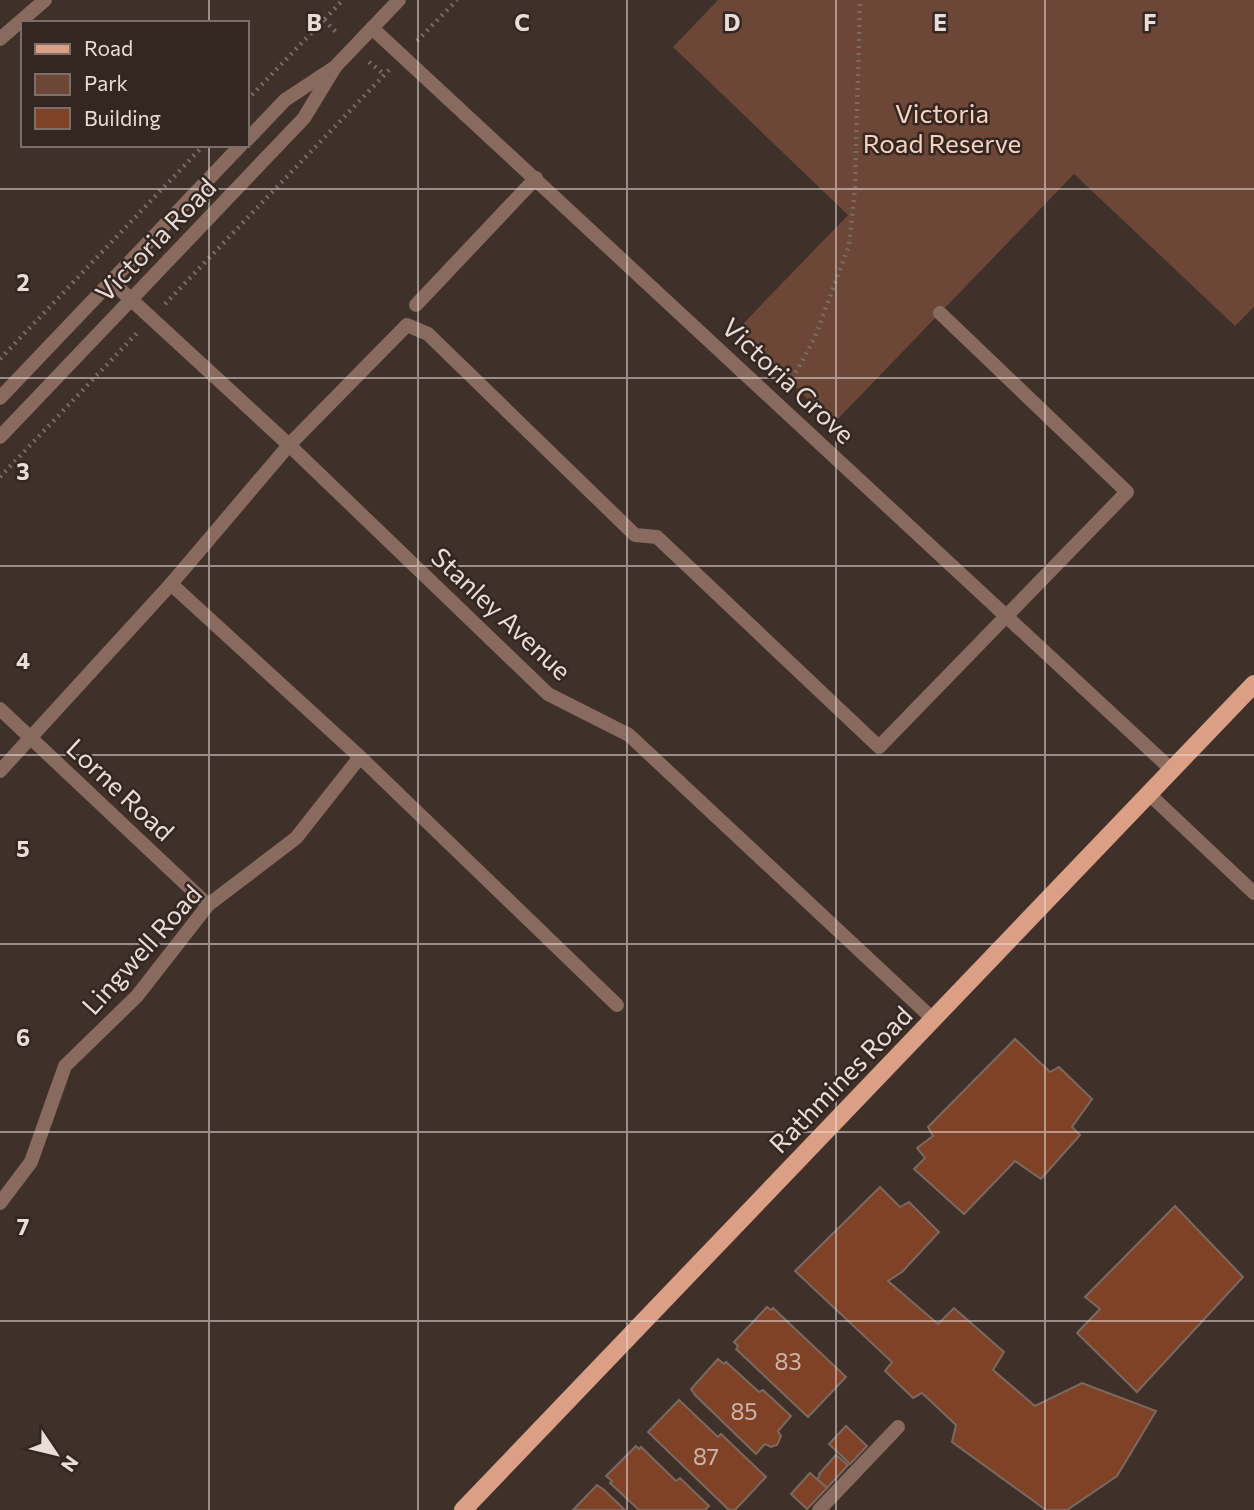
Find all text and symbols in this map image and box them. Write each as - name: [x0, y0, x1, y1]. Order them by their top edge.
- text: B: [306, 8, 322, 36]
- text: C: [514, 8, 530, 36]
- text: D: [724, 8, 741, 36]
- text: E: [933, 8, 947, 36]
- text: F: [1143, 8, 1157, 36]
- legend: [21, 21, 248, 147]
- text: Road: [84, 35, 133, 60]
- text: Park: [84, 70, 128, 95]
- park label: Victoria Road Reserve: [863, 97, 1021, 158]
- text: Building: [84, 105, 161, 130]
- street label: Victoria Road: [88, 171, 222, 307]
- text: 2: [16, 268, 30, 296]
- street label: Victoria Grove: [716, 311, 862, 449]
- text: 3: [16, 457, 30, 485]
- street label: Stanley Avenue: [426, 541, 578, 685]
- text: 4: [16, 646, 30, 674]
- street label: Lorne Road: [61, 732, 181, 846]
- text: 5: [16, 834, 30, 862]
- street label: Lingwell Road: [75, 878, 207, 1020]
- street label: Rathmines Road: [762, 999, 918, 1159]
- text: 6: [16, 1023, 30, 1051]
- text: 7: [17, 1212, 29, 1240]
- house number: 83: [774, 1347, 802, 1375]
- house number: 85: [730, 1397, 758, 1425]
- north arrow: [21, 1419, 91, 1489]
- house number: 87: [693, 1442, 719, 1470]
- text: N: [57, 1452, 84, 1476]

